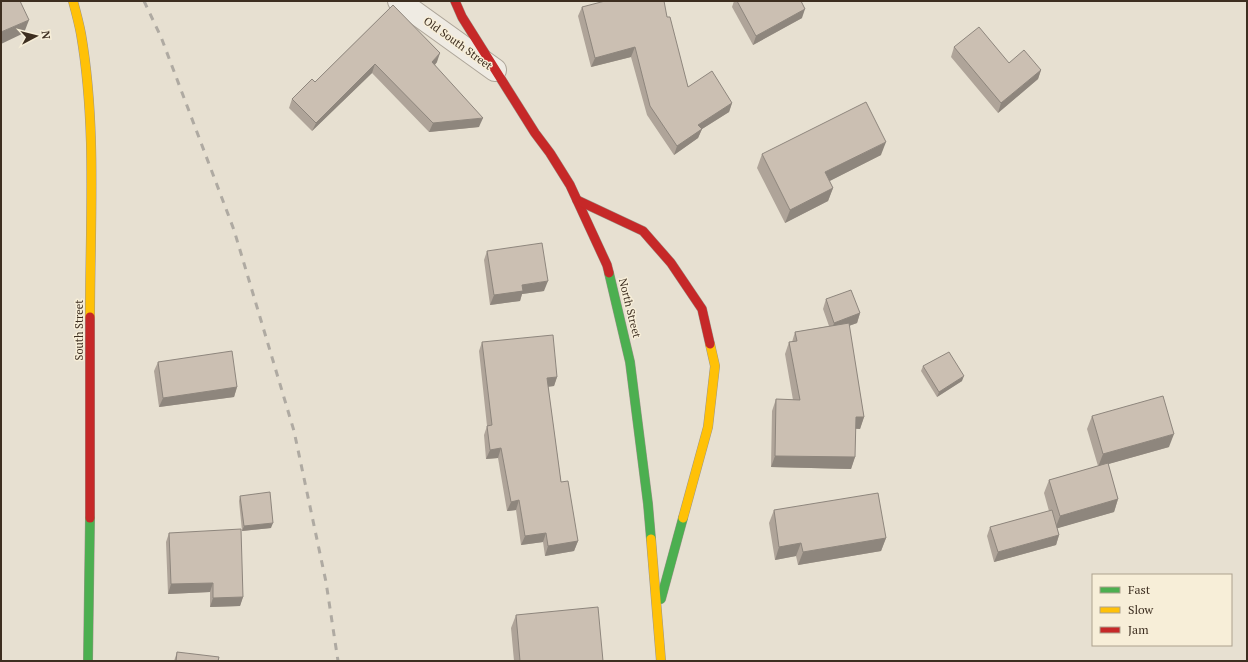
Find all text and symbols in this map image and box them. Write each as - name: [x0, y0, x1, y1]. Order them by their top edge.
- street label: Old South Street: [421, 14, 495, 72]
- north arrow: [16, 16, 56, 56]
- text: N: [38, 30, 53, 40]
- street label: North Street: [616, 277, 644, 339]
- street label: South Street: [72, 300, 86, 360]
- legend: [1092, 574, 1232, 646]
- text: Fast: [1128, 582, 1151, 597]
- text: Slow: [1128, 602, 1154, 617]
- text: Jam: [1128, 622, 1149, 637]

